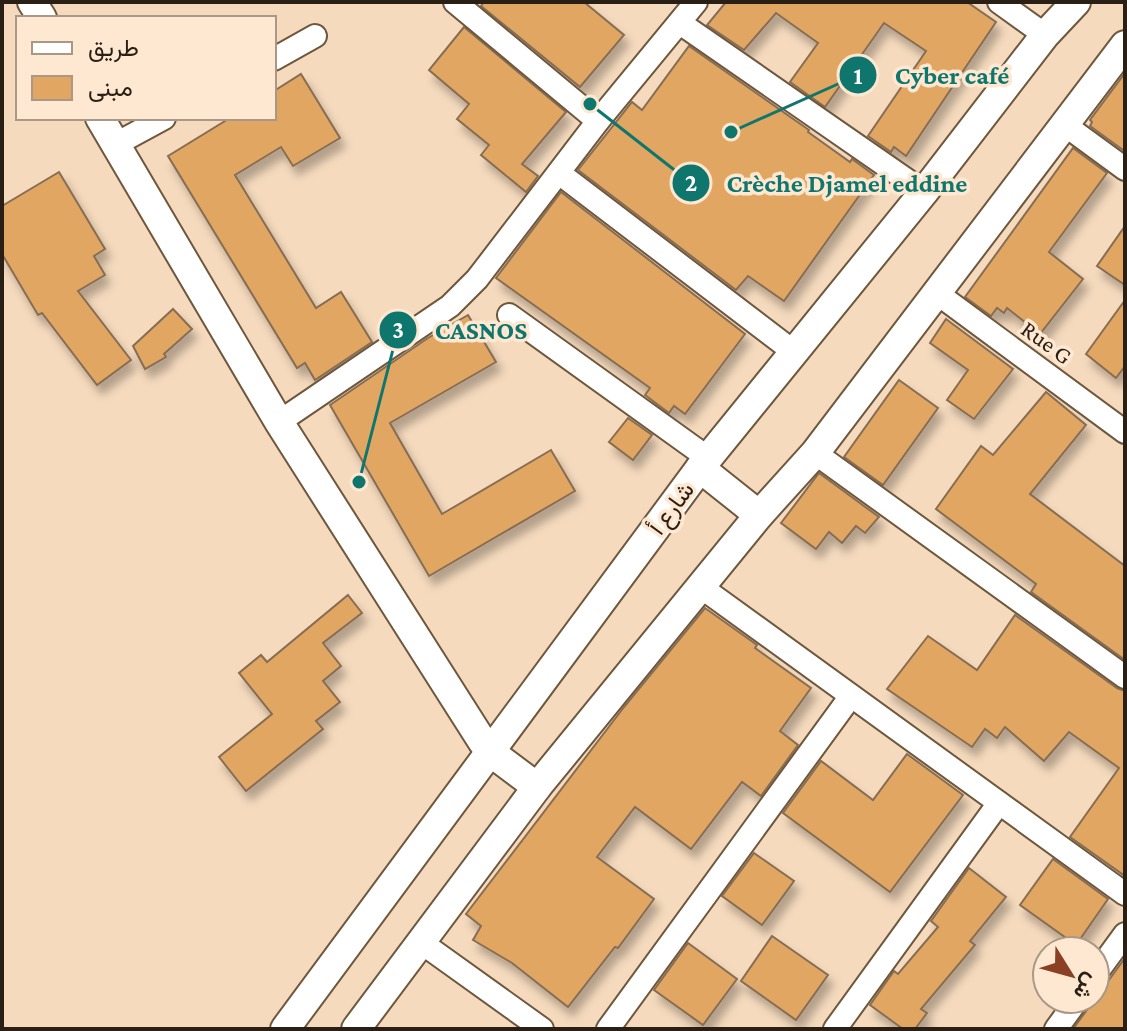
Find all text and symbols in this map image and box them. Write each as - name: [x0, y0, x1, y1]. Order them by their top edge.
- legend: [16, 16, 276, 120]
- text: طريق: [88, 34, 139, 63]
- callout: Cyber café: [838, 50, 1025, 100]
- text: Cyber café: [895, 61, 1009, 90]
- text: 1: [854, 62, 863, 89]
- text: مبنى: [88, 74, 133, 102]
- callout: Crèche Djamel eddine: [671, 158, 984, 208]
- text: 2: [685, 169, 697, 196]
- text: Crèche Djamel eddine: [727, 169, 967, 198]
- callout: CASNOS: [378, 305, 543, 355]
- street label: Rue G: [1016, 315, 1078, 369]
- text: 3: [392, 316, 404, 343]
- text: CASNOS: [435, 316, 527, 345]
- street label: شارع أ: [643, 476, 701, 541]
- north arrow: [1031, 935, 1111, 1015]
- text: ش: [1068, 968, 1105, 1005]

